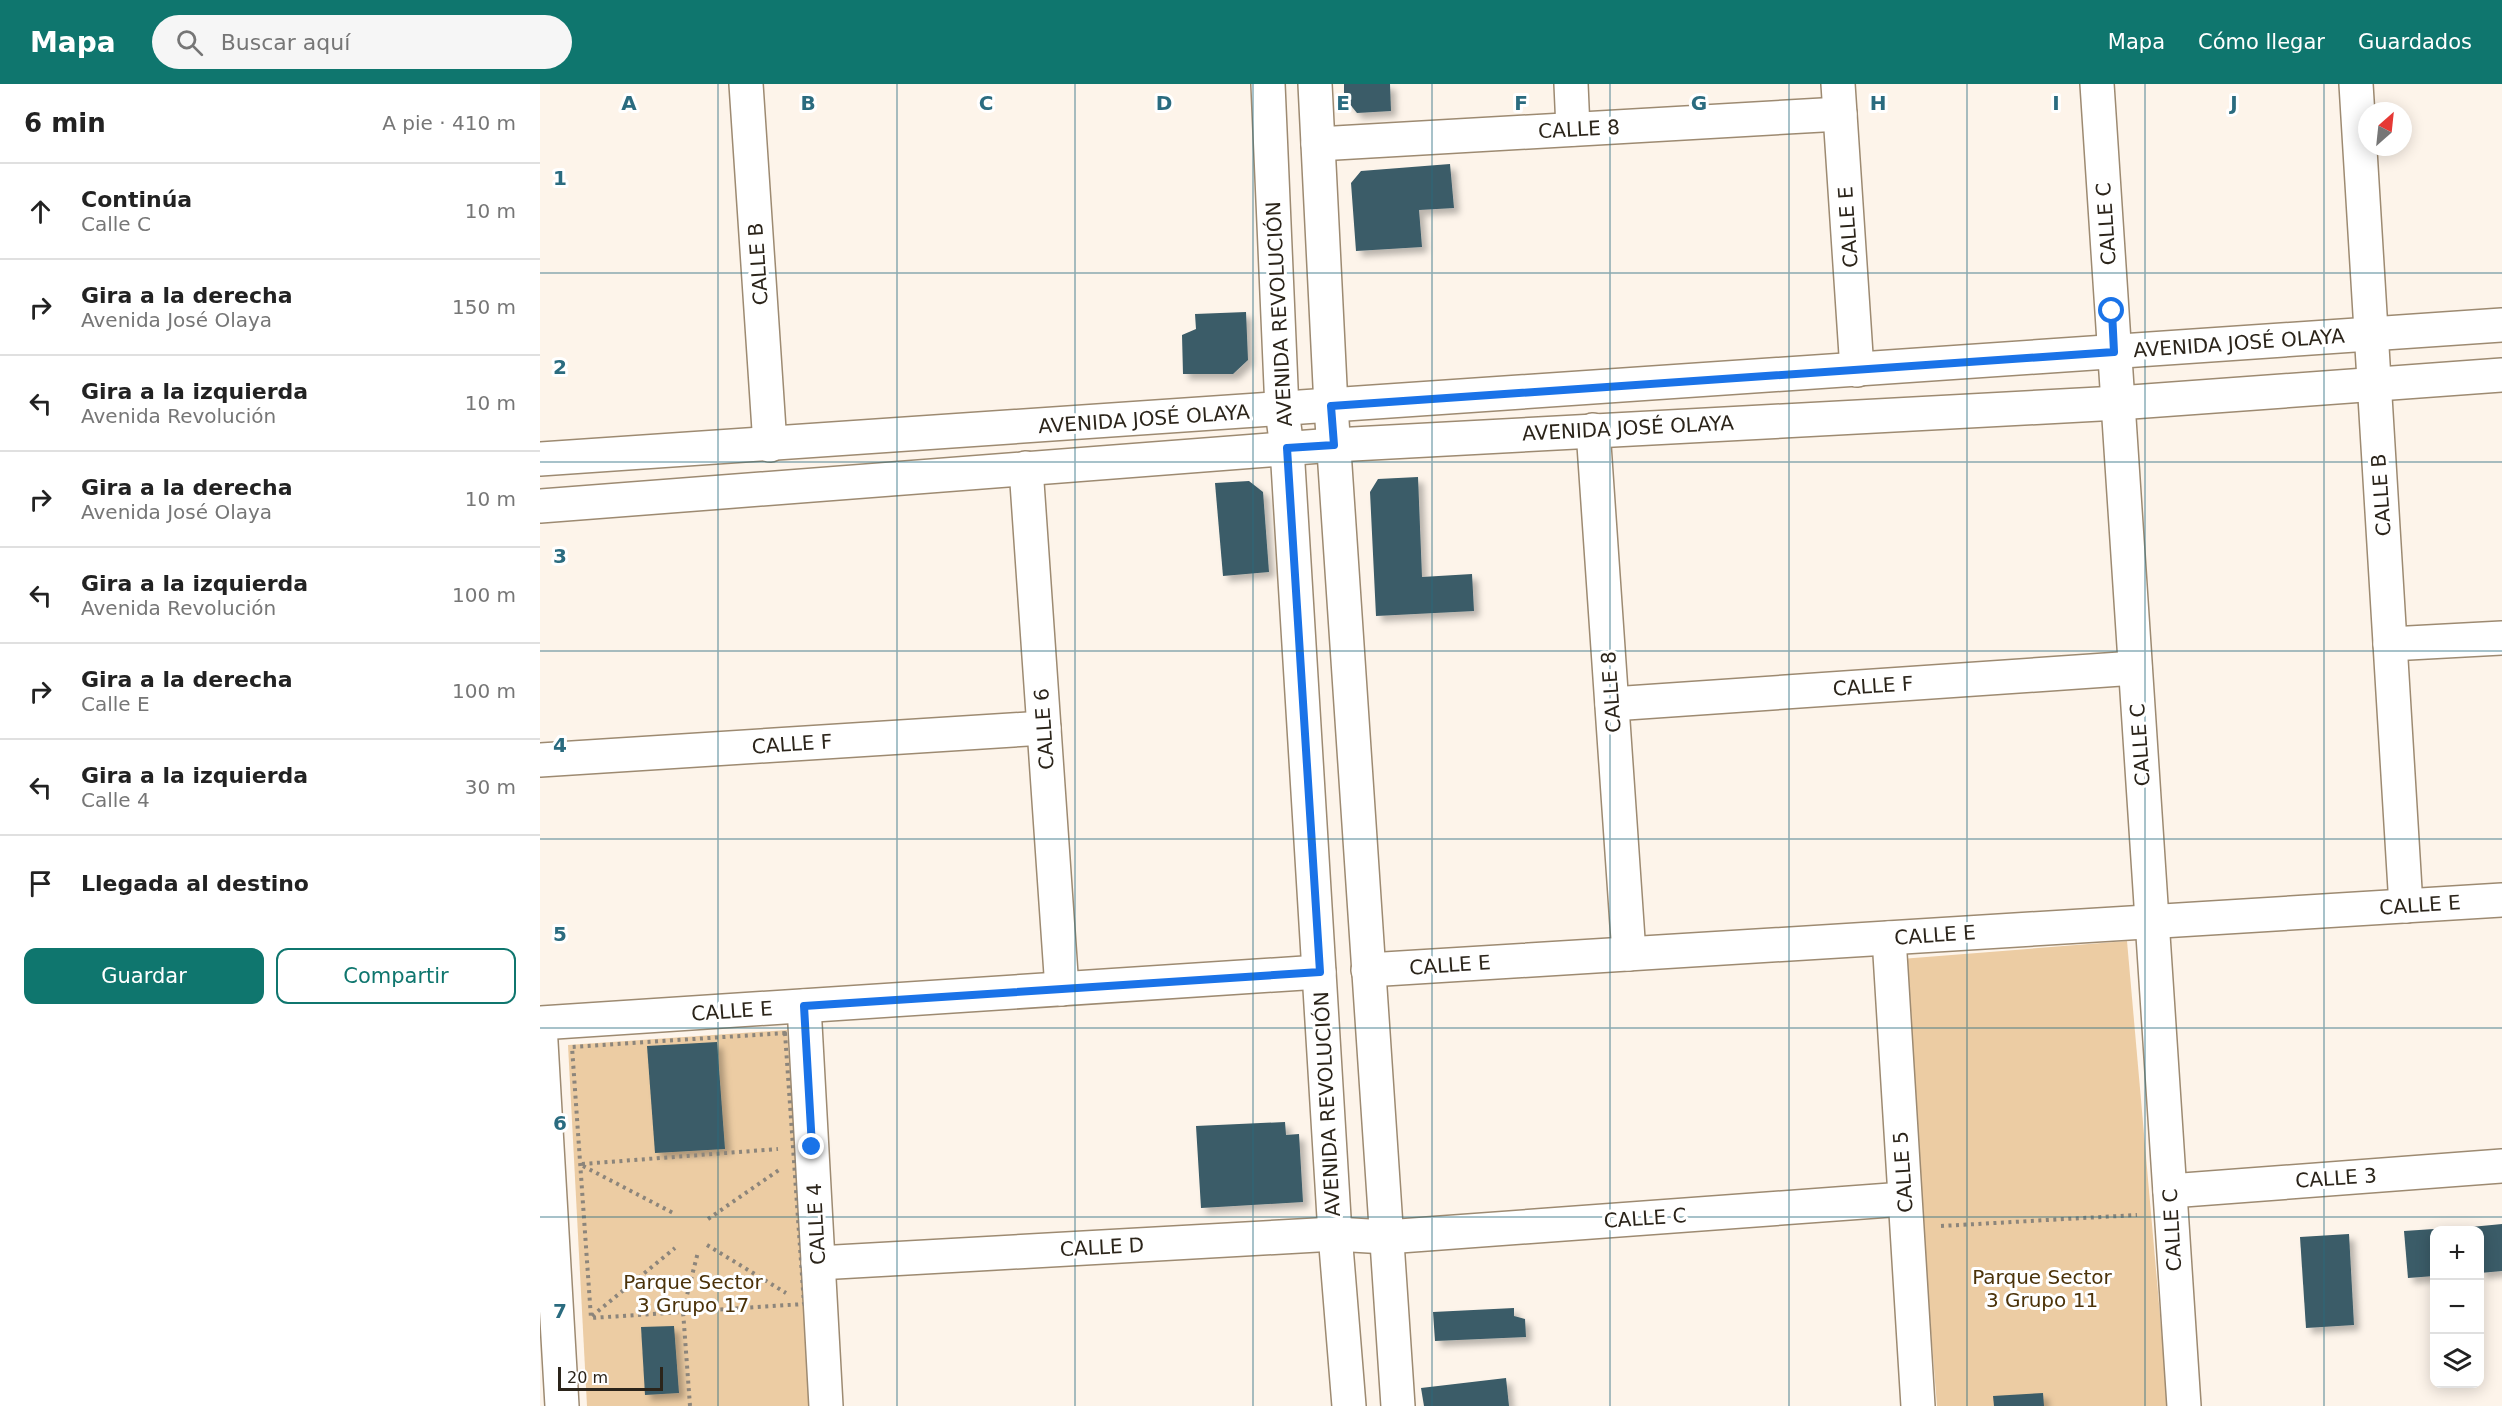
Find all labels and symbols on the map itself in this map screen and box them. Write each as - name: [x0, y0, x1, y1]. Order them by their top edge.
- text: A: [621, 91, 637, 115]
- text: B: [800, 91, 816, 115]
- text: C: [979, 91, 993, 115]
- text: D: [1156, 91, 1172, 115]
- text: E: [1336, 91, 1350, 115]
- text: F: [1514, 91, 1528, 115]
- text: G: [1691, 91, 1707, 115]
- text: H: [1870, 91, 1886, 115]
- text: I: [2052, 91, 2060, 115]
- text: J: [2228, 91, 2238, 115]
- north arrow: [2358, 102, 2412, 156]
- street label: CALLE 8: [1538, 115, 1620, 143]
- text: 1: [553, 166, 567, 190]
- street label: CALLE C: [2091, 182, 2121, 266]
- street label: CALLE E: [1833, 185, 1863, 269]
- street label: AVENIDA REVOLUCIÓN: [1261, 201, 1297, 427]
- street label: CALLE B: [743, 222, 773, 306]
- route start: [2098, 297, 2124, 323]
- street label: AVENIDA JOSÉ OLAYA: [2133, 324, 2346, 362]
- text: 2: [553, 355, 567, 379]
- street label: AVENIDA JOSÉ OLAYA: [1038, 400, 1251, 438]
- street label: AVENIDA JOSÉ OLAYA: [1522, 410, 1735, 446]
- street label: CALLE B: [2366, 453, 2396, 537]
- text: 3: [553, 544, 567, 568]
- street label: CALLE 8: [1596, 650, 1626, 734]
- street label: CALLE F: [1832, 671, 1914, 701]
- street label: CALLE 6: [1029, 687, 1059, 771]
- street label: CALLE C: [2125, 703, 2155, 787]
- street label: CALLE F: [751, 729, 833, 759]
- text: 4: [553, 733, 567, 757]
- street label: CALLE E: [2378, 890, 2462, 920]
- street label: CALLE E: [1893, 920, 1977, 950]
- text: 5: [553, 922, 567, 946]
- street label: CALLE E: [1408, 950, 1492, 980]
- street label: AVENIDA REVOLUCIÓN: [1309, 991, 1345, 1217]
- street label: CALLE E: [690, 996, 774, 1026]
- text: 6: [553, 1111, 567, 1135]
- street label: CALLE 5: [1888, 1130, 1918, 1214]
- route end: [798, 1133, 824, 1159]
- street label: CALLE 3: [2294, 1163, 2378, 1193]
- street label: CALLE 4: [802, 1183, 830, 1265]
- street label: CALLE C: [2158, 1188, 2186, 1272]
- street label: CALLE C: [1603, 1203, 1687, 1233]
- street label: CALLE D: [1059, 1233, 1145, 1261]
- park label: Parque Sector 3 Grupo 11: [1972, 1265, 2113, 1312]
- park label: Parque Sector 3 Grupo 17: [623, 1270, 764, 1317]
- text: 7: [553, 1299, 567, 1323]
- scale bar: [558, 1364, 663, 1392]

